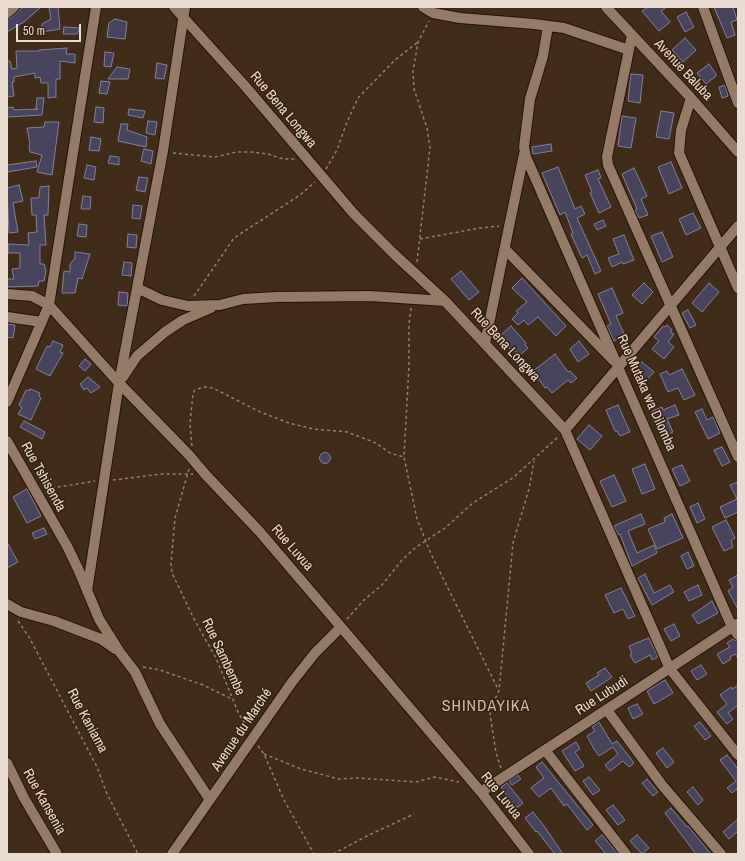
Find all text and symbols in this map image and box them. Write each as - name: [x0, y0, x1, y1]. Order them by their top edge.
- scale bar: [18, 16, 83, 42]
- text: 50 m: [23, 23, 45, 39]
- street label: Avenue Baluba: [650, 36, 716, 104]
- street label: Rue Bena Longwa: [246, 68, 320, 152]
- street label: Rue Bena Longwa: [467, 305, 543, 385]
- street label: Rue Mutaka wa Dilomba: [613, 332, 679, 454]
- street label: Rue Tshisenda: [17, 439, 69, 515]
- street label: Rue Luvua: [267, 522, 317, 574]
- street label: Rue Sambembe: [198, 616, 248, 698]
- street label: Rue Lubudi: [573, 673, 631, 719]
- street label: Avenue du Marché: [208, 685, 276, 775]
- street label: Rue Kaniama: [63, 686, 111, 756]
- district label: SHINDAYIKA: [442, 697, 530, 717]
- street label: Rue Kansenia: [19, 766, 69, 838]
- street label: Rue Luvua: [477, 769, 525, 823]

